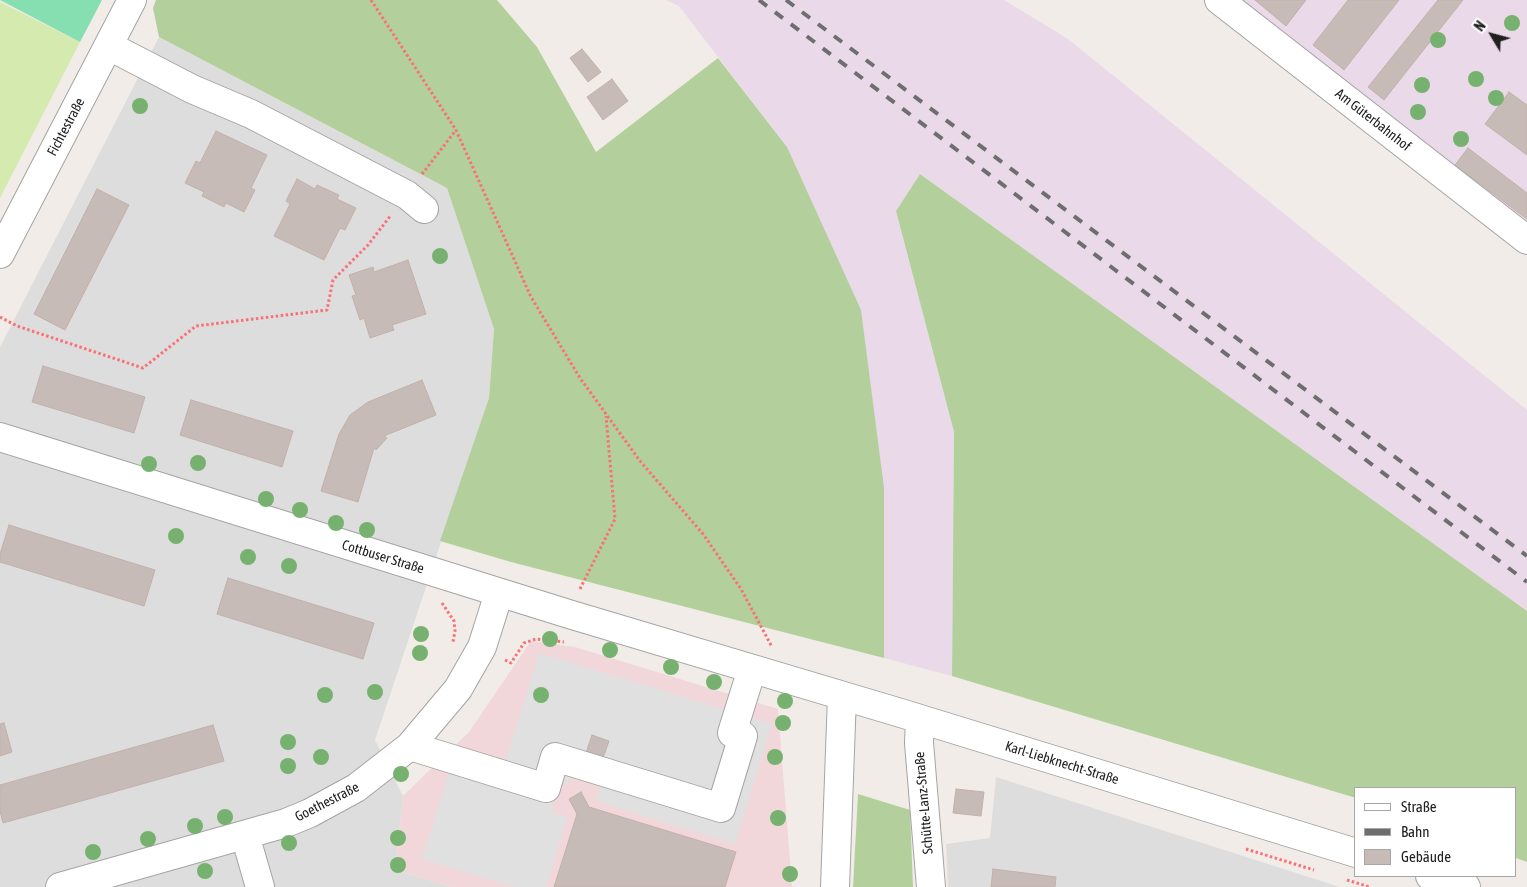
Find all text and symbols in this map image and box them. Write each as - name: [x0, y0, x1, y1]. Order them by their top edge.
- north arrow: [1467, 10, 1517, 60]
- text: N: [1471, 18, 1489, 34]
- street label: Am Güterbahnhof: [1332, 85, 1414, 155]
- street label: Fichtestraße: [44, 95, 88, 159]
- street label: Cottbuser Straße: [340, 537, 426, 577]
- street label: Karl-Liebknecht-Straße: [1003, 738, 1121, 788]
- street label: Schütte-Lanz-Straße: [911, 751, 937, 855]
- street label: Goethestraße: [292, 779, 362, 825]
- legend: [1354, 787, 1517, 877]
- text: Straße: [1401, 798, 1437, 815]
- text: Bahn: [1401, 823, 1430, 840]
- text: Gebäude: [1401, 848, 1451, 865]

